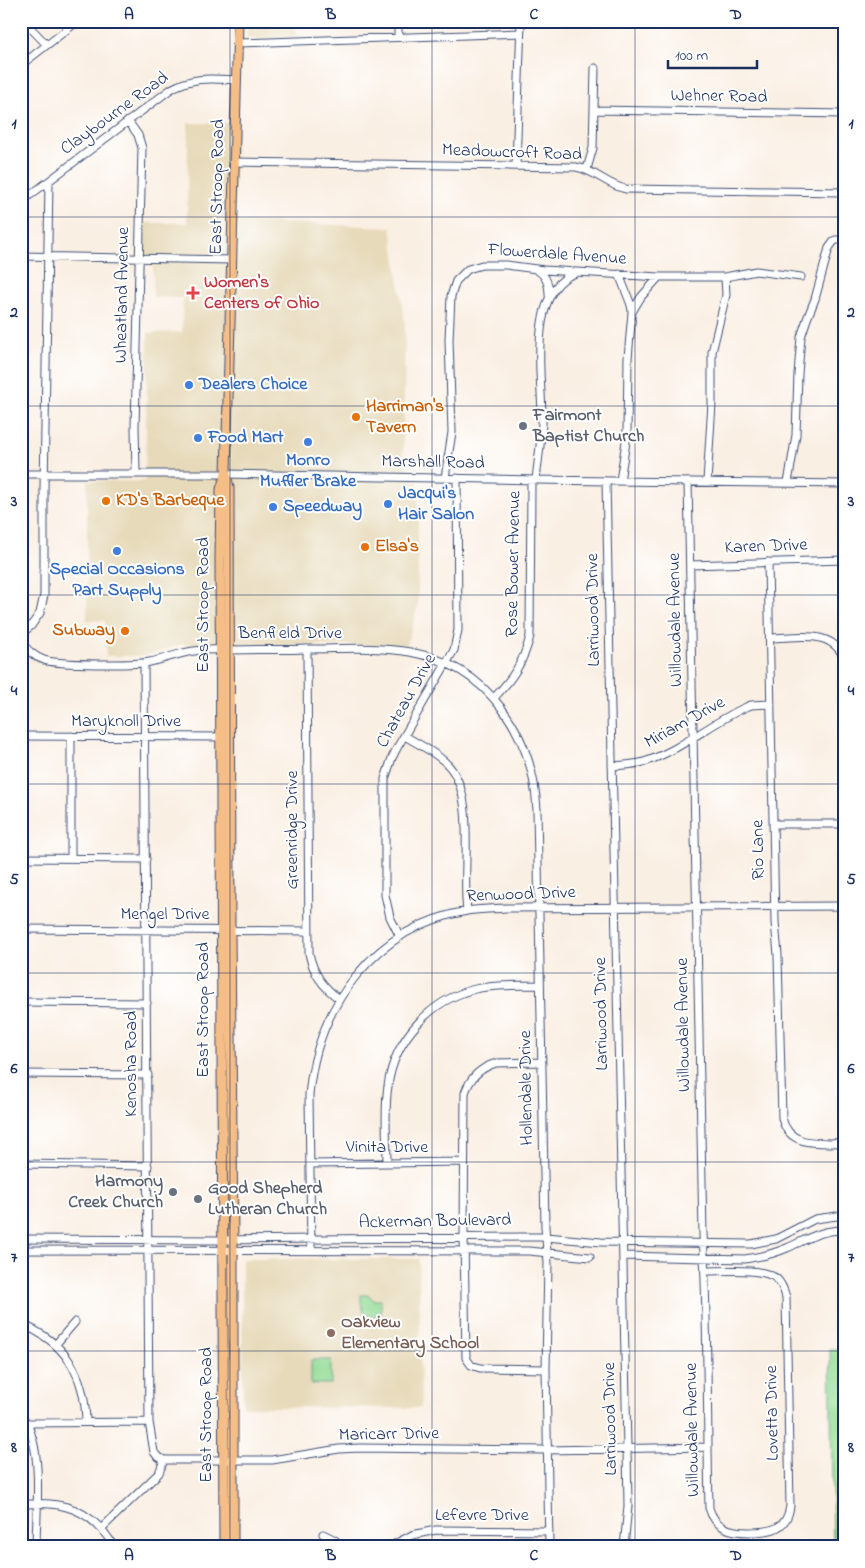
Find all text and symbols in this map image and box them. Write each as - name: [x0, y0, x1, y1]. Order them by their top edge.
- text: A: [124, 3, 134, 27]
- text: B: [325, 3, 337, 27]
- text: C: [530, 3, 539, 27]
- text: D: [729, 3, 742, 27]
- scale bar: [668, 38, 756, 70]
- text: 100 m: [675, 45, 708, 67]
- street label: Claybourne Road: [56, 66, 174, 162]
- street label: Wehner Road: [670, 83, 768, 111]
- text: 1: [11, 112, 17, 136]
- text: 1: [848, 112, 854, 136]
- street label: East Stroop Road: [204, 119, 232, 255]
- street label: Meadowcroft Road: [442, 138, 582, 168]
- street label: Wheatland Avenue: [109, 226, 137, 363]
- street label: Flowerdale Avenue: [486, 237, 628, 273]
- place label: Women's Centers of Ohio: [204, 270, 319, 317]
- marker: Women's Centers of Ohio: [186, 286, 200, 300]
- text: 2: [9, 301, 18, 325]
- text: 2: [846, 301, 855, 325]
- place label: Dealers Choice: [198, 372, 308, 398]
- marker: Dealers Choice: [183, 379, 195, 391]
- place label: Harriman's Tavern: [366, 394, 444, 441]
- place label: Fairmont Baptist Church: [532, 403, 645, 450]
- marker: Harriman's Tavern: [350, 411, 362, 423]
- marker: Fairmont Baptist Church: [517, 420, 529, 432]
- place label: Food Mart: [207, 425, 285, 451]
- marker: Food Mart: [192, 432, 204, 444]
- marker: Monro Muffler Brake: [302, 436, 314, 448]
- place label: Monro Muffler Brake: [260, 448, 357, 495]
- street label: Marshall Road: [381, 449, 485, 477]
- place label: Jacqui's Hair Salon: [398, 481, 474, 528]
- place label: KD's Barbeque: [116, 488, 225, 514]
- text: 3: [10, 490, 18, 514]
- street label: Rose Bower Avenue: [500, 490, 528, 637]
- text: 3: [847, 490, 855, 514]
- place label: Speedway: [283, 494, 362, 521]
- marker: KD's Barbeque: [100, 495, 112, 507]
- marker: Jacqui's Hair Salon: [382, 498, 394, 510]
- marker: Speedway: [267, 501, 279, 513]
- street label: Karen Drive: [724, 533, 809, 561]
- place label: Elsa's: [375, 534, 419, 560]
- street label: East Stroop Road: [191, 537, 217, 673]
- marker: Elsa's: [359, 541, 371, 553]
- marker: Special Occasions Part Supply: [111, 545, 123, 557]
- street label: Larriwood Drive: [580, 552, 608, 667]
- street label: Willowdale Avenue: [662, 552, 690, 687]
- place label: Special Occasions Part Supply: [49, 557, 185, 605]
- place label: Subway: [52, 618, 115, 645]
- street label: Benfield Drive: [237, 621, 343, 647]
- marker: Subway: [119, 625, 131, 637]
- street label: Chateau Drive: [370, 648, 444, 753]
- text: 4: [10, 679, 18, 703]
- text: 4: [847, 679, 855, 703]
- street label: Miriam Drive: [640, 690, 731, 756]
- street label: Maryknoll Drive: [71, 709, 182, 735]
- street label: Greenridge Drive: [280, 770, 307, 890]
- street label: Rio Lane: [745, 819, 773, 880]
- text: 5: [9, 868, 19, 892]
- text: 5: [846, 868, 856, 892]
- street label: Renwood Drive: [466, 880, 577, 910]
- street label: Mengel Drive: [120, 902, 211, 929]
- street label: East Stroop Road: [191, 942, 217, 1078]
- street label: Larriwood Drive: [588, 956, 616, 1071]
- street label: Willowdale Avenue: [670, 957, 698, 1092]
- street label: Kenosha Road: [119, 1011, 145, 1117]
- street label: Hollendale Drive: [513, 1029, 541, 1146]
- text: 6: [9, 1057, 18, 1081]
- text: 6: [846, 1057, 855, 1081]
- street label: Vinita Drive: [345, 1135, 429, 1161]
- place label: Harmony Creek Church: [68, 1169, 163, 1216]
- place label: Good Shepherd Lutheran Church: [208, 1176, 327, 1223]
- marker: Harmony Creek Church: [167, 1186, 179, 1198]
- marker: Good Shepherd Lutheran Church: [192, 1193, 204, 1205]
- street label: Ackerman Boulevard: [358, 1208, 512, 1236]
- text: 7: [11, 1246, 18, 1270]
- text: 7: [848, 1246, 855, 1270]
- place label: Oakview Elementary School: [341, 1310, 479, 1358]
- marker: Oakview Elementary School: [325, 1327, 337, 1339]
- street label: East Stroop Road: [194, 1347, 220, 1483]
- street label: Larriwood Drive: [597, 1361, 625, 1476]
- street label: Willowdale Avenue: [679, 1362, 707, 1497]
- street label: Lovetta Drive: [759, 1364, 787, 1461]
- street label: Maricarr Drive: [339, 1421, 440, 1449]
- text: 8: [10, 1436, 17, 1460]
- text: 8: [847, 1436, 854, 1460]
- street label: Lefevre Drive: [435, 1503, 530, 1529]
- text: A: [124, 1544, 134, 1568]
- text: B: [325, 1544, 337, 1568]
- text: C: [530, 1544, 539, 1568]
- text: D: [729, 1544, 742, 1568]

